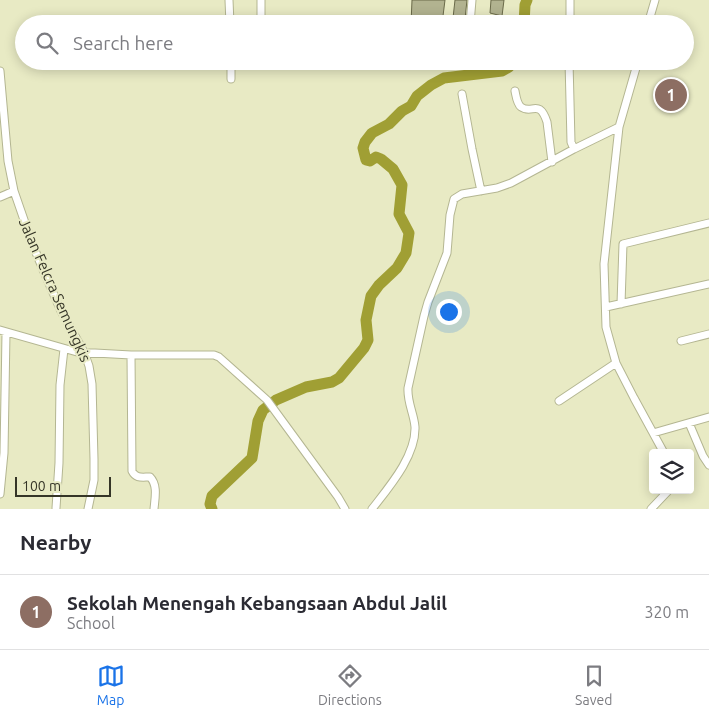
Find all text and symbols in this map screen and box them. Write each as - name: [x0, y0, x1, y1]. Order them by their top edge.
- search box: [15, 15, 694, 70]
- icon: search: [33, 29, 61, 57]
- text: Search here: [73, 32, 173, 54]
- pin: 1: [655, 76, 687, 114]
- street label: Jalan Felcra Semungkis: [16, 216, 94, 364]
- your location: [436, 299, 462, 325]
- map controls: [649, 449, 694, 494]
- button: layers: [649, 449, 694, 494]
- scale bar: [15, 474, 111, 497]
- text: 100 m: [22, 478, 61, 494]
- text: Nearby: [20, 530, 91, 554]
- text: Sekolah Menengah Kebangsaan Abdul Jalil: [67, 592, 447, 614]
- text: 1: [31, 603, 41, 621]
- text: 320 m: [644, 603, 689, 621]
- text: School: [67, 614, 115, 632]
- tab: Map: [97, 662, 125, 708]
- tab: Directions: [318, 662, 382, 708]
- tab: Saved: [575, 662, 612, 708]

